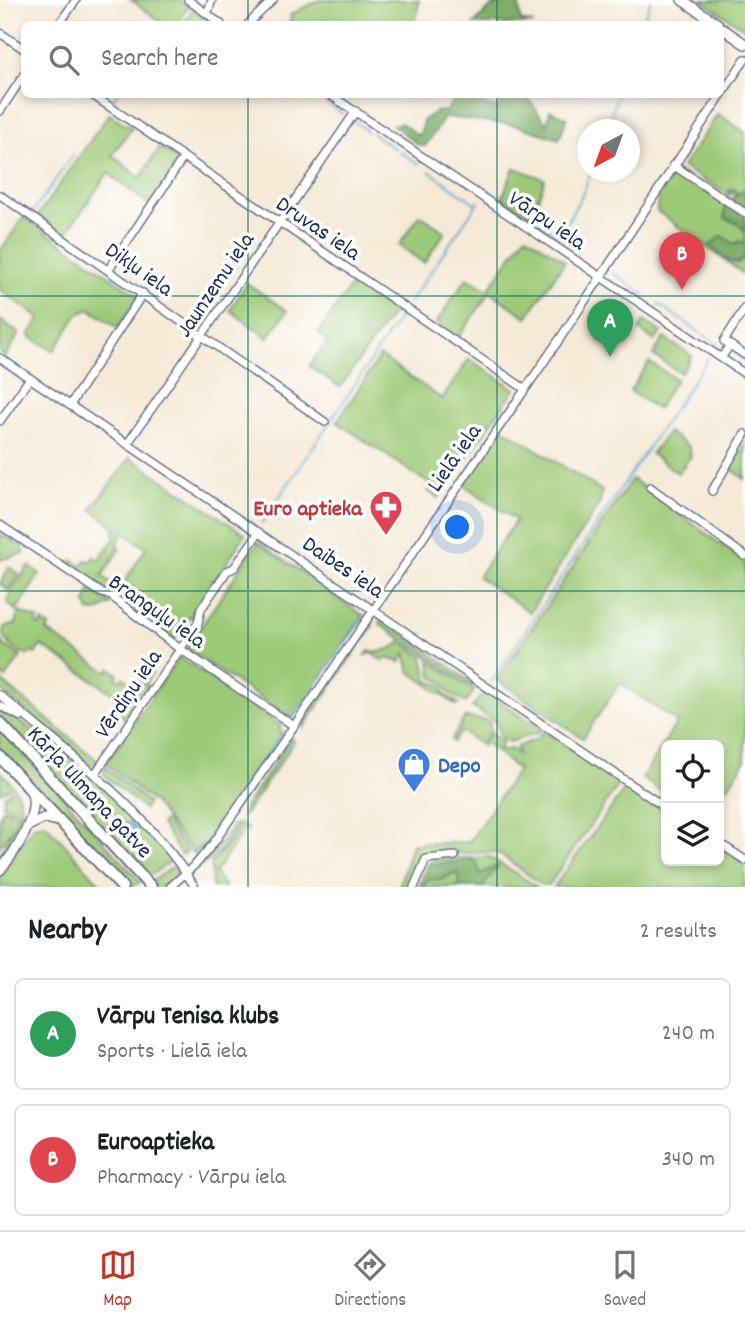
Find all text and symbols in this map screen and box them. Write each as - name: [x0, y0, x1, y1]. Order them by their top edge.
- search box: [21, 21, 724, 98]
- icon: search: [45, 41, 83, 79]
- text: Search here: [101, 41, 219, 78]
- north arrow: [577, 119, 640, 182]
- street label: Vārpu iela: [501, 184, 593, 261]
- street label: Druvas iela: [268, 189, 367, 271]
- street label: Jaunzemu iela: [170, 226, 265, 345]
- pin: B: [659, 232, 705, 290]
- street label: Dikļu iela: [97, 235, 180, 307]
- pin: A: [587, 299, 633, 357]
- street label: Lielā iela: [420, 417, 492, 500]
- pharmacy icon: Euro aptieka: [367, 488, 405, 537]
- place label: Euro aptieka: [253, 494, 363, 527]
- your location: [440, 510, 474, 544]
- street label: Daibes iela: [294, 529, 391, 609]
- street label: Branguļu iela: [101, 567, 212, 659]
- street label: Vērdiņu iela: [88, 643, 172, 746]
- street label: Kārļa Ulmaņa gatve: [18, 720, 159, 867]
- map controls: [661, 740, 724, 866]
- button: locate: [661, 740, 724, 803]
- shop icon: Depo: [395, 745, 433, 794]
- place label: Depo: [438, 751, 481, 784]
- button: layers: [661, 803, 724, 866]
- text: Nearby: [28, 911, 106, 954]
- text: 2 results: [640, 916, 717, 949]
- text: Vārpu Tenisa klubs: [97, 999, 279, 1036]
- text: A: [47, 1018, 59, 1051]
- text: 240 m: [662, 1018, 715, 1051]
- text: Sports · Lielā iela: [97, 1036, 247, 1069]
- text: Euroaptieka: [97, 1125, 214, 1162]
- text: B: [48, 1144, 58, 1177]
- text: 340 m: [662, 1144, 715, 1177]
- text: Pharmacy · Vārpu iela: [97, 1162, 286, 1195]
- tab: Map: [99, 1246, 137, 1315]
- tab: Directions: [334, 1246, 406, 1315]
- tab: Saved: [604, 1246, 646, 1315]

